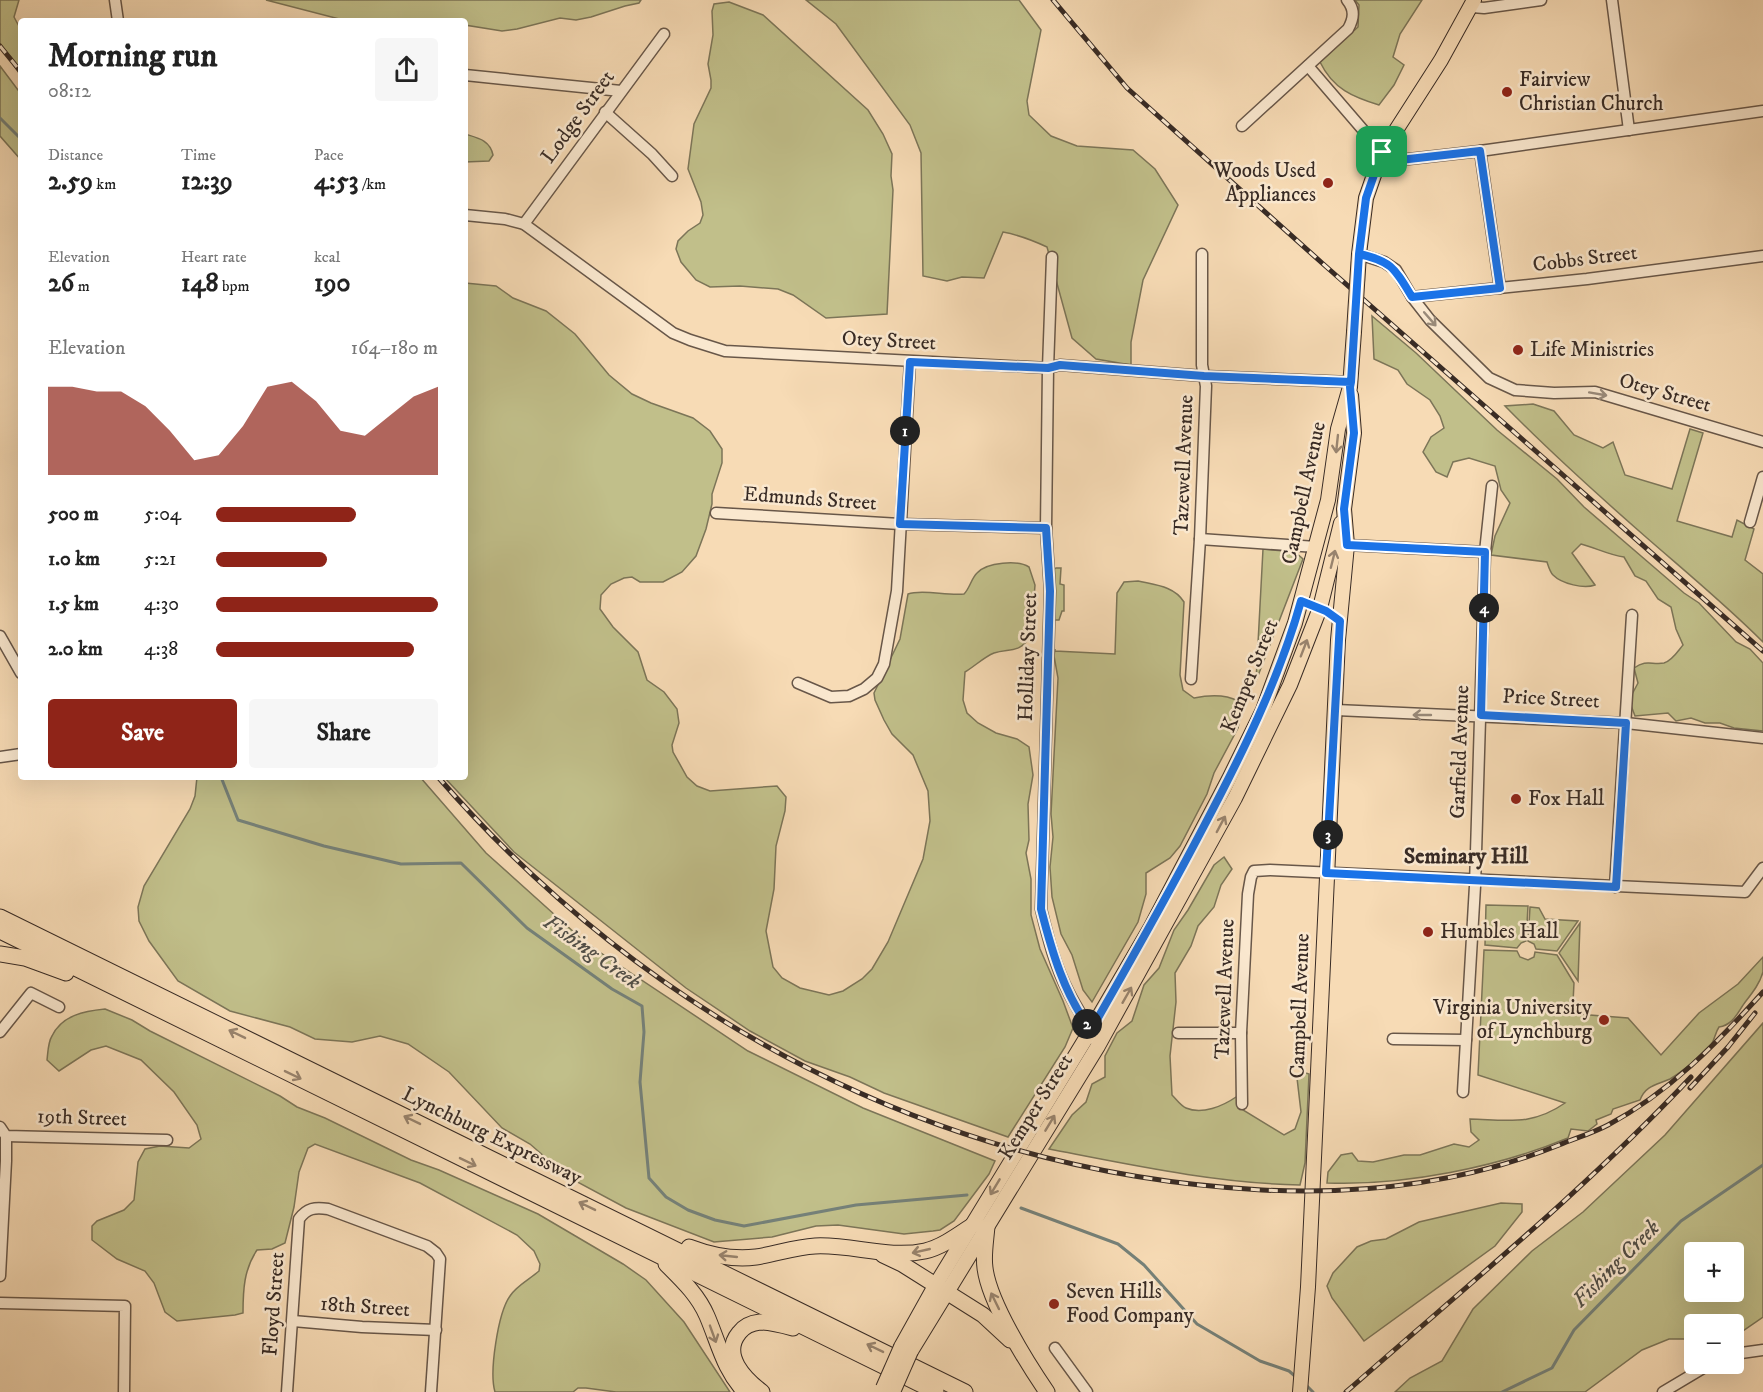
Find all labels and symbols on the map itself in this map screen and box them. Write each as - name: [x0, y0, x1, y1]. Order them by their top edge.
- street label: Lodge Street: [535, 65, 621, 169]
- place label: Fairview Christian Church: [1519, 67, 1664, 117]
- marker: Fairview Christian Church: [1500, 85, 1514, 99]
- pin: [1356, 126, 1407, 177]
- place label: Woods Used Appliances: [1212, 158, 1317, 208]
- marker: Woods Used Appliances: [1321, 176, 1335, 190]
- street label: Cobbs Street: [1531, 240, 1639, 278]
- one-way arrow: [1423, 311, 1437, 326]
- street label: Otey Street: [841, 326, 937, 356]
- place label: Life Ministries: [1530, 337, 1654, 363]
- marker: Life Ministries: [1511, 343, 1525, 357]
- street label: Otey Street: [1616, 367, 1714, 419]
- one-way arrow: [1588, 389, 1607, 400]
- street label: Tazewell Avenue: [1169, 394, 1199, 536]
- pin: 1: [890, 416, 920, 446]
- street label: Campbell Avenue: [1276, 419, 1332, 567]
- one-way arrow: [1331, 433, 1342, 453]
- street label: Edmunds Street: [742, 481, 878, 517]
- one-way arrow: [1327, 549, 1339, 568]
- street label: Holliday Street: [1013, 592, 1043, 722]
- pin: 4: [1469, 593, 1499, 623]
- street label: Kemper Street: [1215, 615, 1285, 737]
- one-way arrow: [1300, 639, 1311, 658]
- street label: Price Street: [1502, 683, 1601, 715]
- street label: Garfield Avenue: [1445, 684, 1475, 819]
- one-way arrow: [1413, 709, 1433, 721]
- place label: Fox Hall: [1528, 786, 1605, 812]
- marker: Fox Hall: [1509, 792, 1523, 806]
- one-way arrow: [1215, 816, 1227, 833]
- pin: 3: [1313, 820, 1343, 850]
- district label: Seminary Hill: [1404, 843, 1529, 870]
- water label: Fishing Creek: [538, 909, 647, 996]
- street label: Tazewell Avenue: [1210, 918, 1240, 1060]
- place label: Humbles Hall: [1440, 919, 1559, 945]
- marker: Humbles Hall: [1421, 925, 1435, 939]
- street label: Campbell Avenue: [1284, 933, 1316, 1079]
- one-way arrow: [1121, 987, 1133, 1004]
- place label: Virginia University of Lynchburg: [1432, 995, 1593, 1045]
- pin: 2: [1072, 1009, 1102, 1039]
- marker: Virginia University of Lynchburg: [1597, 1013, 1611, 1027]
- one-way arrow: [228, 1027, 246, 1039]
- street label: Kemper Street: [993, 1049, 1079, 1165]
- one-way arrow: [284, 1070, 302, 1082]
- street label: Lynchburg Expressway: [398, 1081, 587, 1191]
- street label: 19th Street: [37, 1103, 128, 1133]
- one-way arrow: [403, 1113, 421, 1125]
- one-way arrow: [1045, 1115, 1057, 1132]
- one-way arrow: [459, 1156, 477, 1168]
- one-way arrow: [989, 1178, 1001, 1195]
- one-way arrow: [578, 1199, 596, 1211]
- water label: Fishing Creek: [1567, 1214, 1666, 1313]
- one-way arrow: [912, 1246, 931, 1258]
- street label: Floyd Street: [257, 1251, 291, 1357]
- one-way arrow: [719, 1251, 738, 1262]
- place label: Seven Hills Food Company: [1066, 1279, 1195, 1329]
- street label: 18th Street: [319, 1291, 411, 1323]
- one-way arrow: [989, 1292, 1001, 1310]
- marker: Seven Hills Food Company: [1047, 1297, 1061, 1311]
- one-way arrow: [709, 1324, 720, 1343]
- one-way arrow: [866, 1341, 884, 1353]

